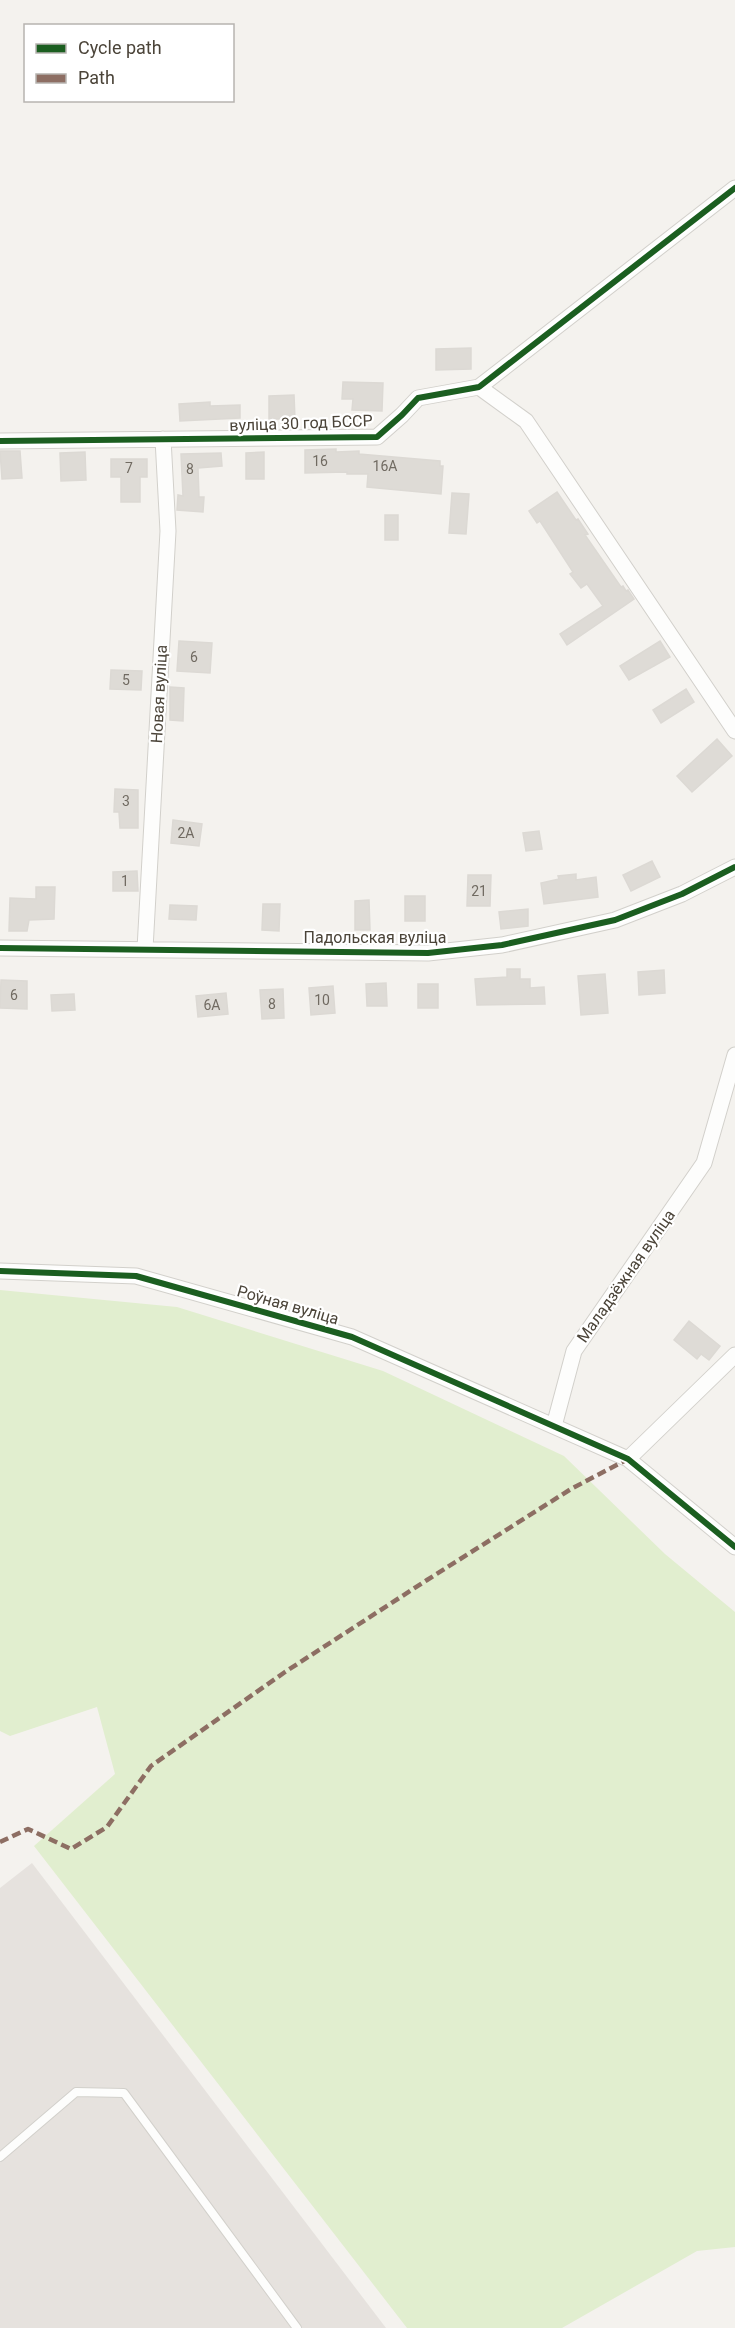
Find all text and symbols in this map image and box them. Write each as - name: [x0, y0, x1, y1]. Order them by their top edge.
- legend: [24, 24, 234, 102]
- text: Cycle path: [78, 37, 162, 58]
- text: Path: [78, 67, 115, 88]
- street label: вуліца 30 год БССР: [229, 411, 373, 435]
- house number: 16: [312, 453, 328, 469]
- house number: 16А: [373, 458, 397, 474]
- house number: 7: [125, 460, 133, 476]
- house number: 8: [186, 461, 194, 477]
- street label: Новая вуліца: [147, 644, 171, 744]
- house number: 6: [190, 649, 198, 665]
- house number: 5: [122, 672, 130, 688]
- house number: 3: [122, 793, 130, 809]
- house number: 2А: [177, 825, 195, 841]
- house number: 1: [121, 873, 129, 889]
- house number: 21: [471, 883, 487, 899]
- street label: Падольская вуліца: [304, 928, 446, 947]
- house number: 6: [10, 987, 18, 1003]
- house number: 10: [314, 992, 330, 1008]
- house number: 8: [268, 996, 276, 1012]
- house number: 6А: [203, 997, 221, 1013]
- street label: Маладзёжная вуліца: [573, 1206, 679, 1346]
- street label: Роўная вуліца: [235, 1281, 341, 1329]

